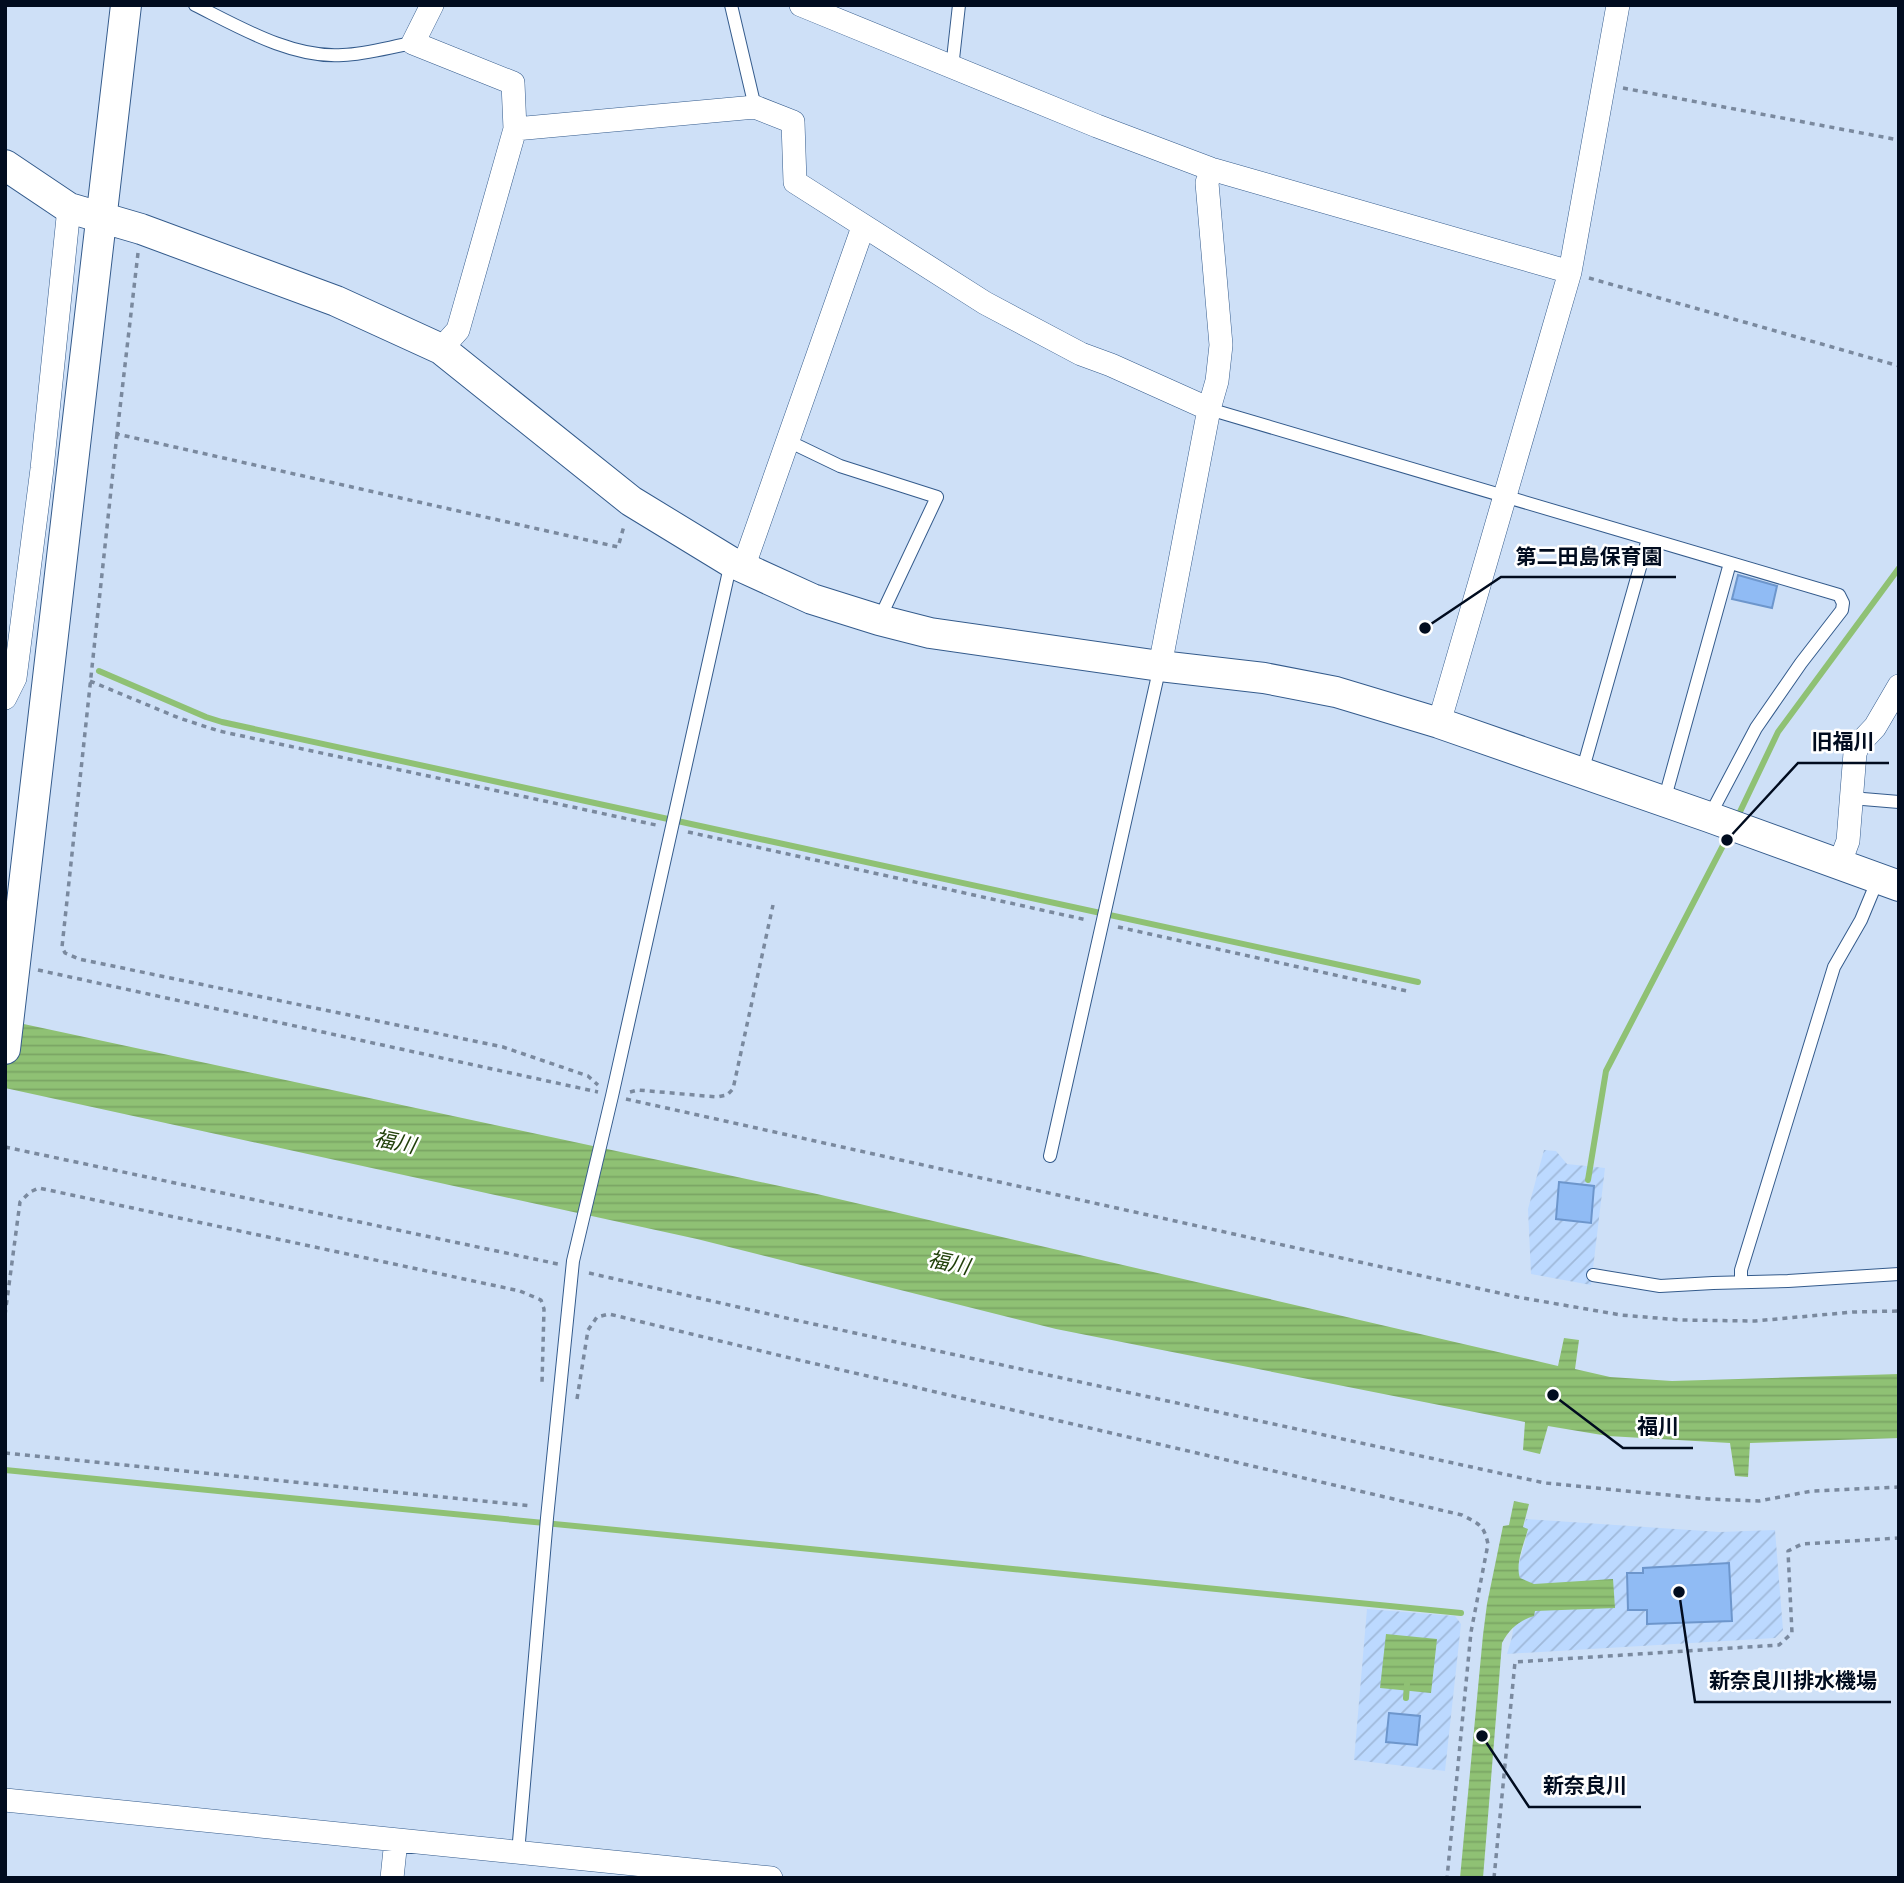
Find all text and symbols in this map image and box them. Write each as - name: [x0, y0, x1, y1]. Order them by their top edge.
- callout: 第二田島保育園: [1501, 535, 1676, 577]
- text: 第二田島保育園: [1516, 542, 1663, 570]
- callout: 旧福川: [1798, 721, 1889, 763]
- text: 旧福川: [1812, 727, 1875, 755]
- water label: 福川: [372, 1123, 420, 1159]
- water label: 福川: [926, 1244, 974, 1280]
- callout: 福川: [1623, 1406, 1693, 1448]
- text: 福川: [1637, 1412, 1679, 1440]
- callout: 新奈良川排水機場: [1695, 1660, 1891, 1702]
- text: 新奈良川排水機場: [1709, 1666, 1877, 1694]
- callout: 新奈良川: [1529, 1765, 1641, 1807]
- text: 新奈良川: [1543, 1771, 1627, 1799]

